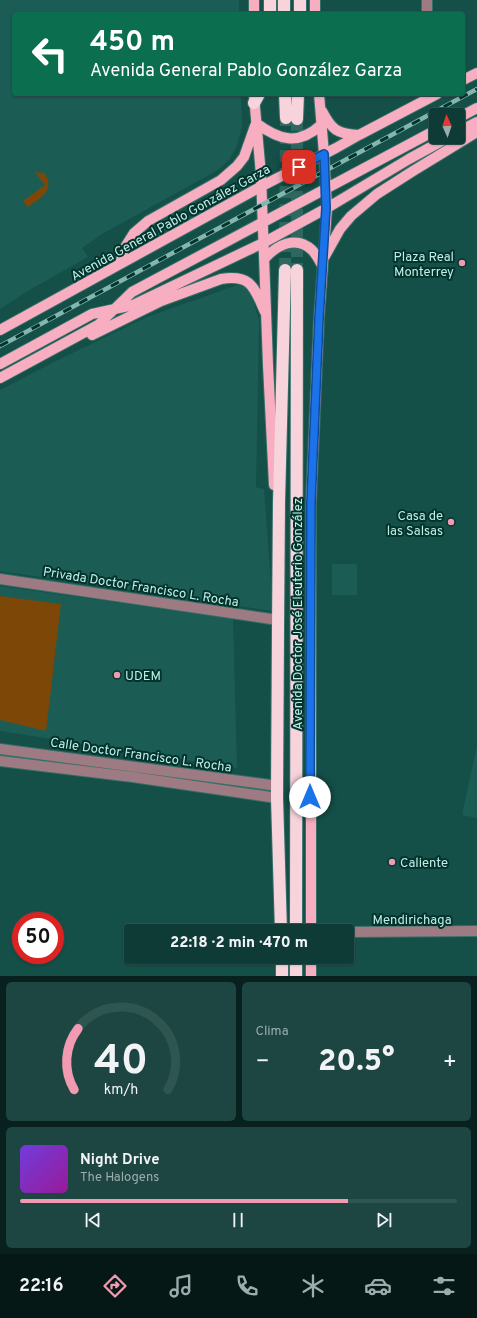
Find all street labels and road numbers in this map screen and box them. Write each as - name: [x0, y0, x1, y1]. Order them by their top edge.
- street label: Avenida General Pablo González Garza: [69, 162, 273, 285]
- street label: Avenida Doctor José Eleuterio González: [291, 498, 307, 730]
- street label: Privada Doctor Francisco L. Rocha: [42, 565, 240, 611]
- street label: Calle Doctor Francisco L. Rocha: [49, 735, 232, 777]
- street label: Mendirichaga: [372, 913, 452, 929]

